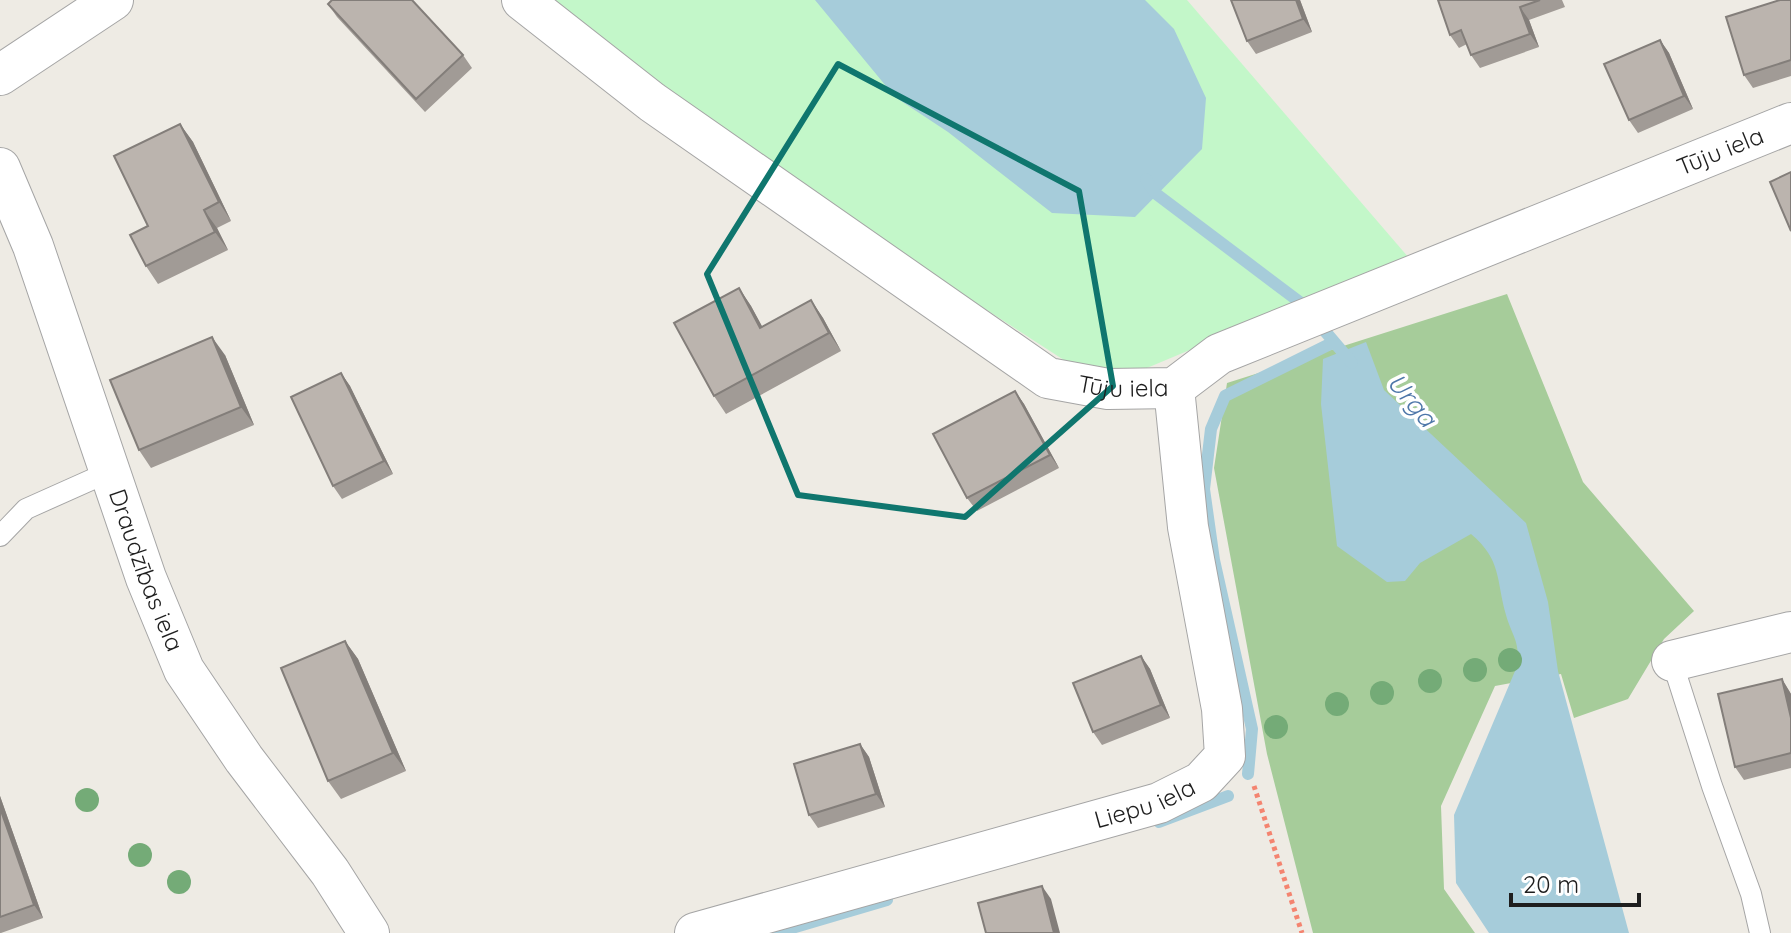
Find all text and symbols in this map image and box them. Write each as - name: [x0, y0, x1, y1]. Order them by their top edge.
- street label: Tūju iela: [1672, 120, 1768, 182]
- water label: Urga: [1380, 366, 1445, 434]
- street label: Tūju iela: [1076, 368, 1169, 403]
- street label: Draudzības iela: [103, 485, 191, 656]
- street label: Liepu iela: [1091, 771, 1200, 834]
- scale bar: [1511, 857, 1639, 907]
- text: 20 m: [1523, 869, 1579, 899]

